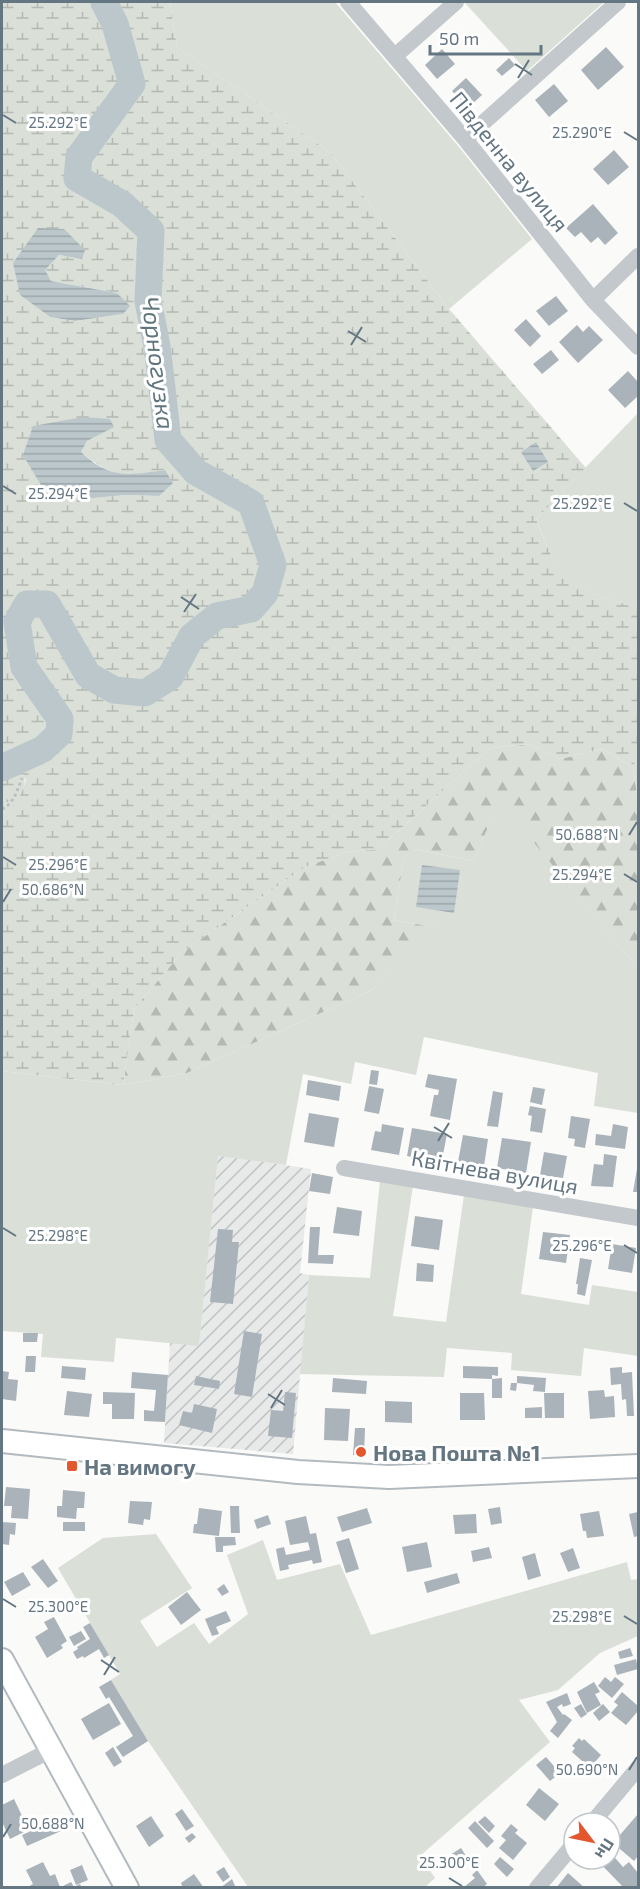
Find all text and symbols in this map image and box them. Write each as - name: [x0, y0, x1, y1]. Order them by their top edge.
- scale bar: [430, 18, 541, 56]
- text: 50 m: [439, 27, 479, 49]
- street label: Південна вулиця: [445, 86, 575, 237]
- text: 25.292°E: [28, 113, 88, 131]
- text: 25.290°E: [552, 123, 612, 141]
- water label: Чорногузка: [136, 295, 182, 431]
- text: 25.294°E: [28, 484, 88, 502]
- text: 25.292°E: [552, 494, 612, 512]
- text: 50.688°N: [555, 825, 619, 843]
- text: 25.296°E: [28, 855, 88, 873]
- text: 25.294°E: [552, 865, 612, 883]
- text: 50.686°N: [22, 880, 84, 898]
- street label: Квітнева вулиця: [409, 1144, 580, 1199]
- text: 25.298°E: [28, 1226, 88, 1244]
- text: 25.296°E: [552, 1236, 612, 1254]
- place label: Нова Пошта №1: [373, 1439, 541, 1465]
- marker: Нова Пошта №1: [354, 1445, 368, 1459]
- place label: На вимогу: [84, 1453, 196, 1479]
- marker: На вимогу: [65, 1459, 79, 1473]
- text: 25.300°E: [28, 1597, 88, 1615]
- text: 25.298°E: [552, 1607, 612, 1625]
- text: 50.690°N: [556, 1760, 618, 1778]
- north arrow: [562, 1811, 622, 1871]
- text: 50.688°N: [21, 1814, 85, 1832]
- text: Пн: [592, 1835, 619, 1863]
- text: 25.300°E: [419, 1853, 479, 1871]

